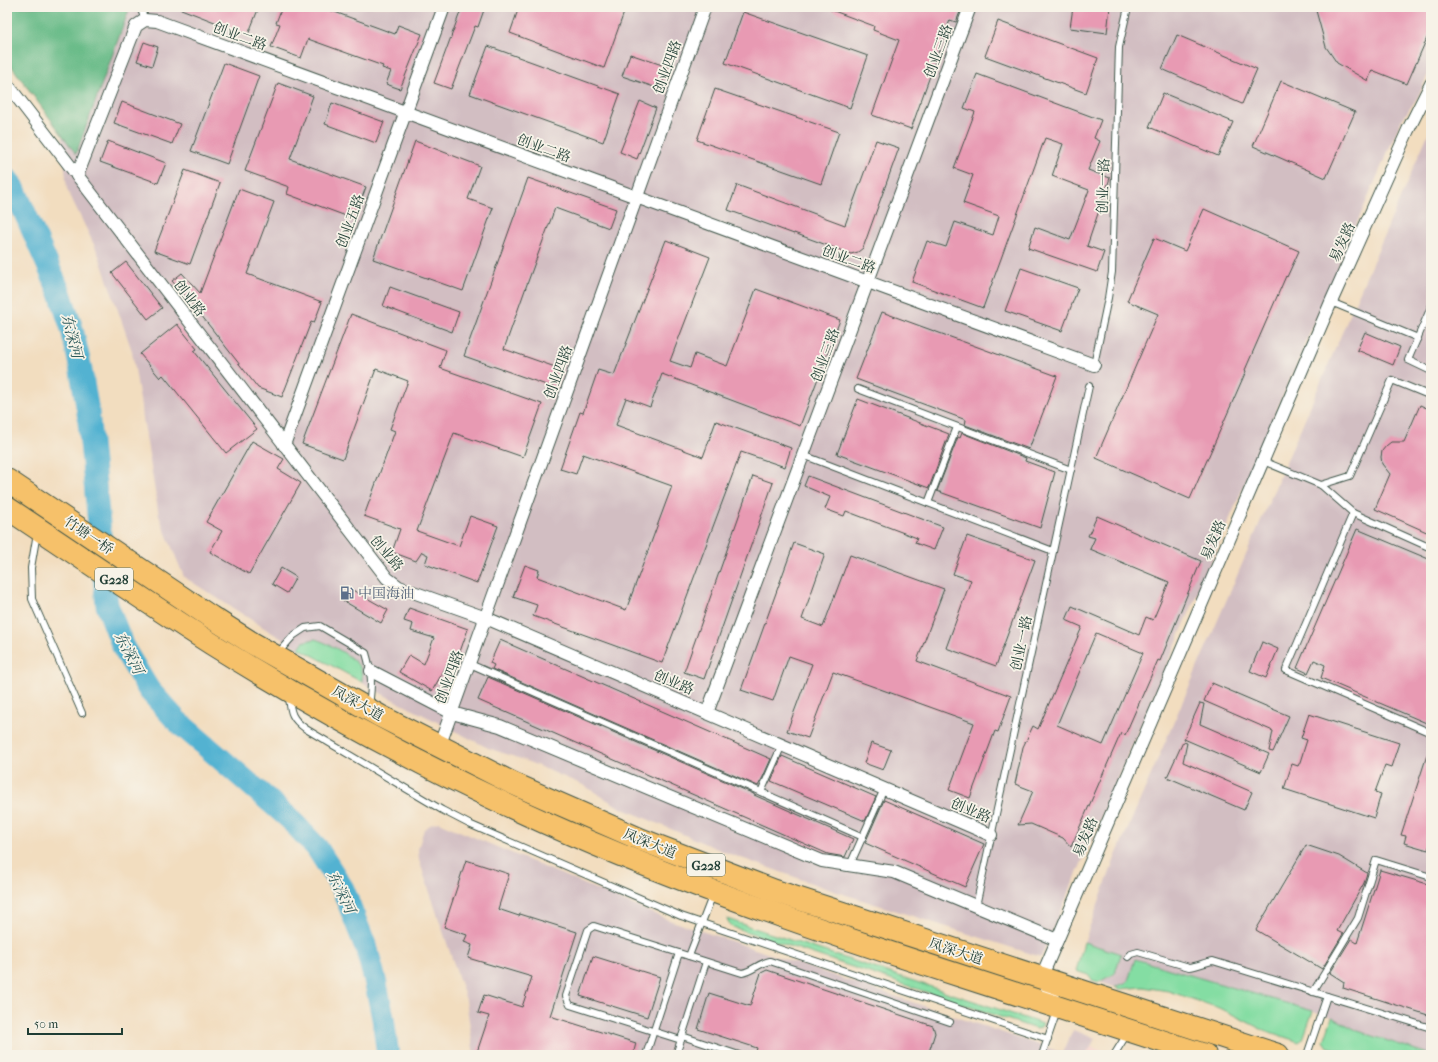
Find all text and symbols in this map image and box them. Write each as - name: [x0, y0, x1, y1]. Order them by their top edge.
- street label: 创业二路: [211, 19, 269, 54]
- street label: 创业三路: [921, 22, 956, 80]
- street label: 创业四路: [650, 38, 685, 96]
- street label: 创业二路: [515, 131, 573, 166]
- street label: 创业一路: [1094, 158, 1113, 214]
- street label: 创业五路: [333, 192, 368, 250]
- street label: 易发路: [1326, 220, 1359, 265]
- street label: 创业二路: [820, 242, 878, 277]
- street label: 创业路: [170, 277, 209, 320]
- water label: 东深河: [58, 312, 87, 363]
- street label: 创业三路: [808, 326, 843, 384]
- street label: 创业四路: [541, 343, 576, 401]
- street label: 竹塘一桥: [61, 513, 117, 558]
- street label: 易发路: [1197, 518, 1229, 563]
- street label: 创业路: [366, 532, 407, 575]
- road number: G228: [95, 568, 133, 590]
- fuel station icon: 中国海油: [339, 585, 355, 601]
- place label: 中国海油: [358, 585, 414, 602]
- street label: 创业一路: [1007, 614, 1036, 672]
- water label: 东深河: [111, 629, 149, 680]
- street label: 创业四路: [432, 648, 467, 706]
- street label: 创业路: [651, 666, 696, 698]
- street label: 凤深大道: [329, 682, 386, 724]
- street label: 创业路: [948, 794, 993, 826]
- street label: 易发路: [1069, 815, 1101, 860]
- street label: 凤深大道: [621, 825, 679, 862]
- road number: G228: [687, 854, 725, 876]
- water label: 东深河: [323, 868, 360, 919]
- street label: 凤深大道: [927, 935, 985, 968]
- scale bar: [28, 1010, 122, 1036]
- text: 50 m: [34, 1017, 58, 1031]

